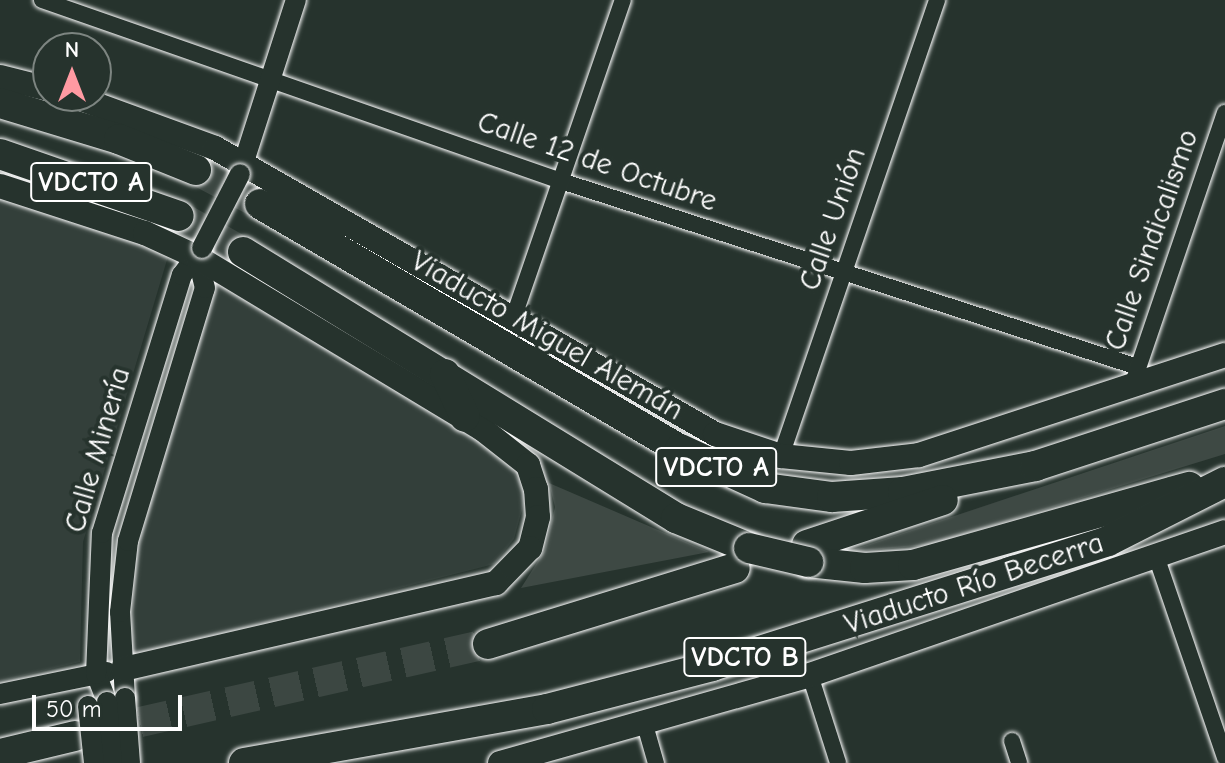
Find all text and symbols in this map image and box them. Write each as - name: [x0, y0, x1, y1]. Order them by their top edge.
- north arrow: [32, 32, 112, 112]
- text: N: [65, 37, 79, 63]
- street label: Calle 12 de Octubre: [473, 104, 721, 220]
- street label: Calle Sindicalismo: [1097, 125, 1207, 355]
- street label: Calle Unión: [792, 143, 874, 295]
- road number: VDCTO A: [29, 158, 153, 206]
- street label: Viaducto Miguel Alemán: [404, 243, 690, 429]
- street label: Calle Minería: [57, 363, 139, 537]
- road number: VDCTO A: [654, 443, 778, 491]
- street label: Viaducto Río Becerra: [840, 525, 1108, 643]
- road number: VDCTO B: [683, 633, 807, 681]
- scale bar: [36, 679, 186, 729]
- text: 50 m: [46, 695, 102, 723]

